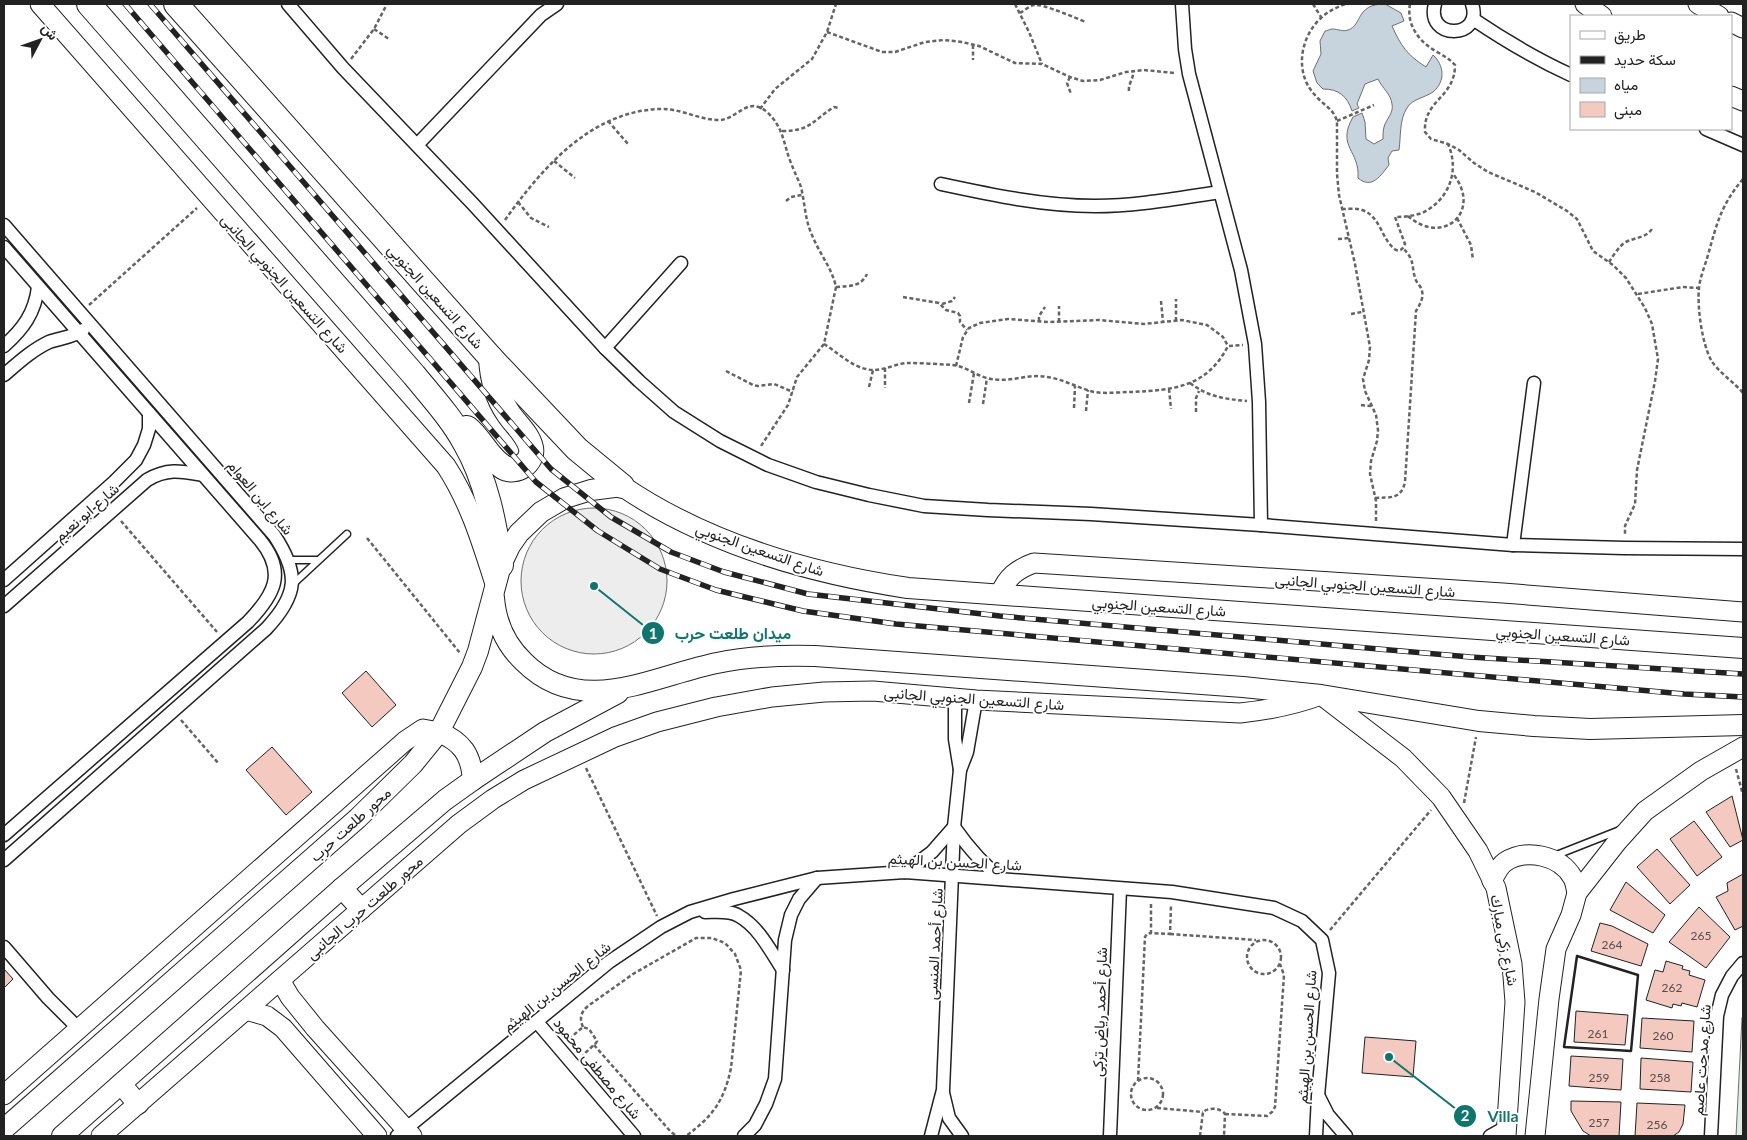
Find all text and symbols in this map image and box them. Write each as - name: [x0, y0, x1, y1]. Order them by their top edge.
- north arrow: [15, 15, 65, 65]
- legend: [1570, 15, 1732, 130]
- text: ش: [37, 19, 62, 44]
- text: طريق: [1614, 25, 1646, 45]
- text: سكة حديد: [1614, 50, 1676, 69]
- text: مياه: [1614, 75, 1638, 94]
- text: مبنى: [1614, 100, 1642, 120]
- street label: شارع التسعين الجنوبي الجانبى: [214, 210, 352, 360]
- street label: شارع التسعين الجنوبي: [381, 240, 488, 355]
- street label: شارع ابن العوام: [222, 456, 298, 540]
- street label: شارع ابو نعيم: [50, 479, 124, 547]
- street label: شارع التسعين الجنوبي: [692, 519, 827, 584]
- street label: شارع التسعين الجنوبي الجانبى: [1274, 570, 1456, 605]
- street label: شارع التسعين الجنوبي: [1091, 592, 1227, 625]
- callout: ميدان طلعت حرب: [640, 618, 801, 649]
- street label: شارع التسعين الجنوبي: [1495, 621, 1631, 654]
- text: ميدان طلعت حرب: [675, 623, 791, 644]
- text: 1: [649, 624, 657, 642]
- street label: شارع التسعين الجنوبي الجانبى: [883, 683, 1065, 718]
- street label: محور طلعت حرب: [306, 783, 395, 866]
- street label: شارع الحسن بن الهيثم: [887, 849, 1023, 876]
- street label: محور طلعت حرب الجانبى: [302, 851, 427, 964]
- street label: شارع أحمد المنسى: [922, 888, 949, 1000]
- street label: شارع زكى مبارك: [1484, 893, 1523, 988]
- house number: 265: [1691, 928, 1711, 943]
- street label: شارع الحسن بن الهيثم: [498, 937, 616, 1038]
- house number: 264: [1602, 937, 1622, 952]
- street label: شارع أحمد رياض تركى: [1088, 947, 1113, 1077]
- street label: شارع الحسن بن الهيثم: [1292, 969, 1323, 1105]
- house number: 262: [1662, 980, 1682, 995]
- street label: شارع مدحت عاصم: [1688, 1004, 1717, 1117]
- street label: شارع مصطفى محمود: [548, 1014, 646, 1124]
- house number: 261: [1588, 1026, 1608, 1041]
- house number: 260: [1653, 1028, 1673, 1043]
- house number: 259: [1589, 1070, 1609, 1085]
- house number: 258: [1650, 1070, 1670, 1085]
- callout: Villa: [1453, 1100, 1529, 1131]
- text: 2: [1461, 1106, 1470, 1124]
- text: Villa: [1486, 1106, 1519, 1125]
- house number: 257: [1589, 1115, 1609, 1130]
- house number: 256: [1647, 1117, 1667, 1132]

